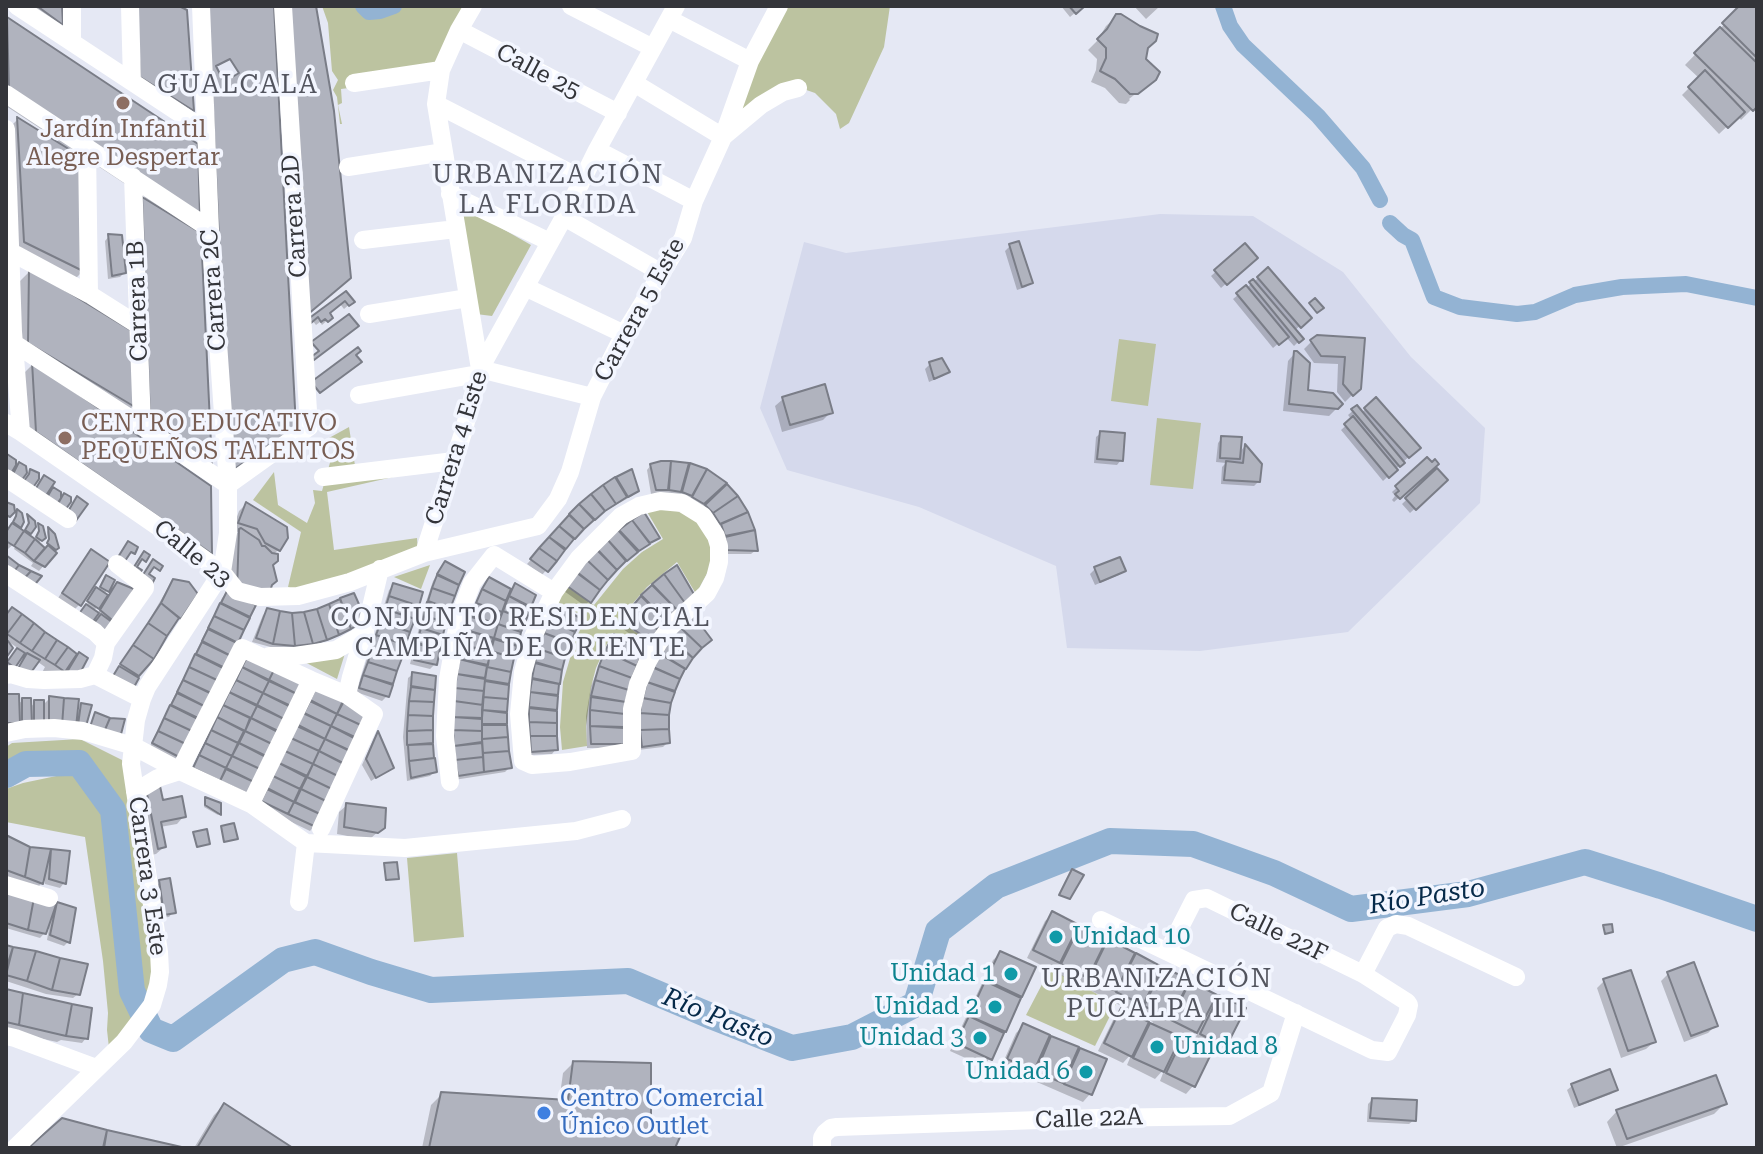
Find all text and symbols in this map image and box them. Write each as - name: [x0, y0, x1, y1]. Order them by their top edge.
- street label: Calle 25: [491, 38, 585, 106]
- district label: GUALCALÁ: [157, 69, 319, 101]
- marker: Jardín Infantil Alegre Despertar: [114, 94, 132, 112]
- place label: Jardín Infantil Alegre Despertar: [26, 116, 220, 172]
- street label: Carrera 2D: [276, 153, 314, 279]
- district label: URBANIZACIÓN LA FLORIDA: [432, 159, 664, 220]
- street label: Carrera 2C: [195, 228, 233, 352]
- street label: Carrera 5 Este: [589, 233, 691, 387]
- street label: Carrera 1B: [121, 240, 155, 362]
- street label: Carrera 4 Este: [420, 367, 494, 529]
- place label: CENTRO EDUCATIVO PEQUEÑOS TALENTOS: [81, 410, 355, 466]
- marker: CENTRO EDUCATIVO PEQUEÑOS TALENTOS: [56, 429, 74, 447]
- street label: Calle 23: [148, 514, 236, 594]
- district label: CONJUNTO RESIDENCIAL CAMPIÑA DE ORIENTE: [331, 602, 711, 664]
- street label: Carrera 3 Este: [122, 795, 172, 957]
- water label: Río Pasto: [1367, 872, 1487, 922]
- street label: Calle 22F: [1224, 897, 1332, 969]
- place label: Unidad 10: [1072, 923, 1190, 951]
- marker: Unidad 10: [1047, 928, 1065, 946]
- place label: Unidad 1: [890, 960, 995, 988]
- district label: URBANIZACIÓN PUCALPA III: [1041, 963, 1273, 1024]
- marker: Unidad 1: [1002, 965, 1020, 983]
- water label: Río Pasto: [658, 982, 778, 1054]
- place label: Unidad 2: [874, 993, 979, 1021]
- marker: Unidad 2: [986, 998, 1004, 1016]
- place label: Unidad 3: [859, 1024, 964, 1052]
- marker: Unidad 3: [971, 1029, 989, 1047]
- place label: Unidad 8: [1173, 1033, 1278, 1061]
- marker: Unidad 8: [1148, 1038, 1166, 1056]
- place label: Unidad 6: [965, 1058, 1070, 1086]
- marker: Unidad 6: [1077, 1063, 1095, 1081]
- place label: Centro Comercial Único Outlet: [560, 1085, 764, 1141]
- street label: Calle 22A: [1035, 1103, 1143, 1135]
- marker: Centro Comercial Único Outlet: [535, 1104, 553, 1122]

